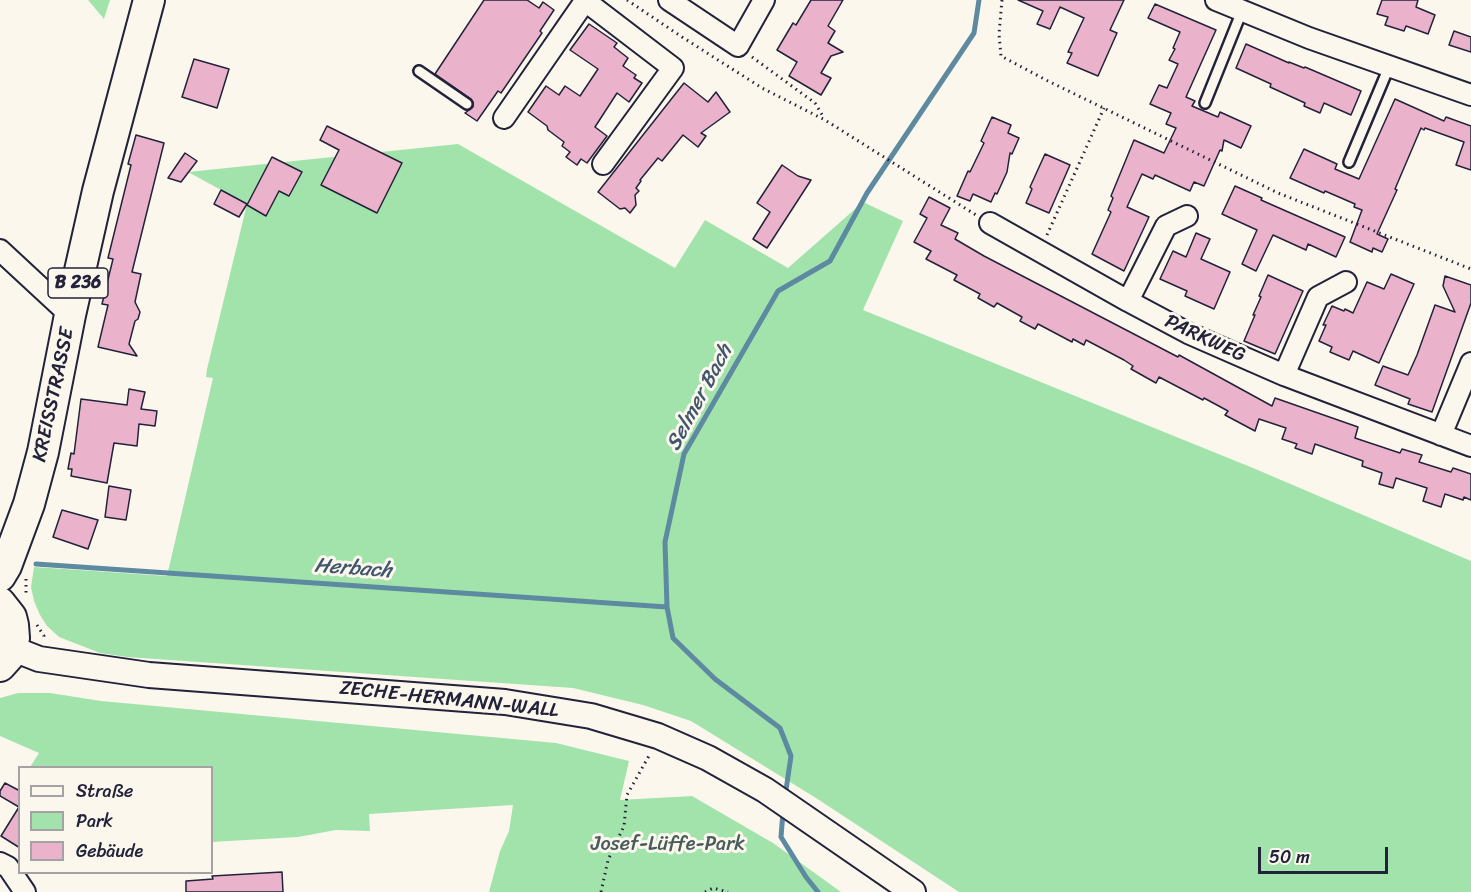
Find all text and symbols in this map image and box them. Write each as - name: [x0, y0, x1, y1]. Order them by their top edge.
- road number: B 236: [48, 268, 108, 298]
- street label: PARKWEG: [1161, 310, 1249, 368]
- street label: KREISSTRASSE: [28, 326, 80, 464]
- water label: Selmer Bach: [662, 341, 738, 455]
- water label: Herbach: [313, 554, 393, 584]
- street label: ZECHE-HERMANN-WALL: [338, 677, 560, 723]
- legend: [18, 766, 213, 874]
- text: Straße: [76, 775, 133, 807]
- text: Park: [76, 805, 113, 837]
- park label: Josef-Lüffe-Park: [591, 833, 745, 857]
- text: Gebäude: [76, 835, 143, 867]
- scale bar: [1261, 835, 1392, 873]
- text: 50 m: [1269, 841, 1310, 873]

